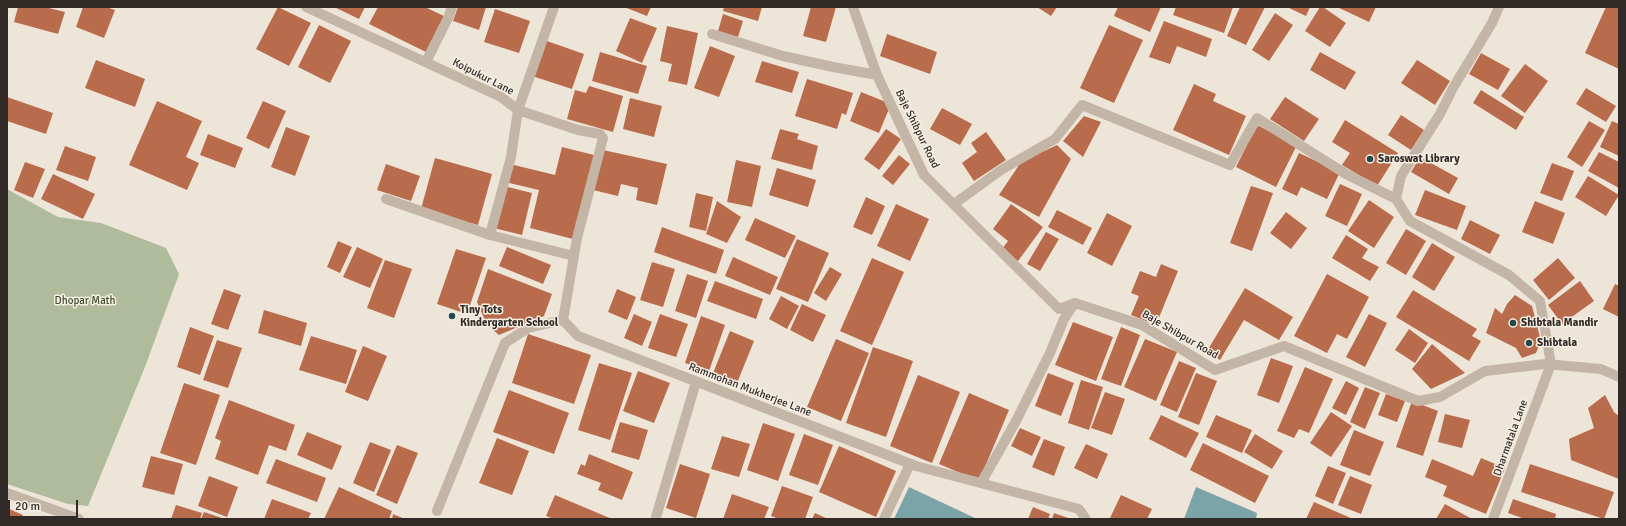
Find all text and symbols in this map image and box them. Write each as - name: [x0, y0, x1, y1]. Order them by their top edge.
- street label: Koipukur Lane: [450, 56, 516, 98]
- street label: Baje Shibpur Road: [892, 87, 942, 171]
- place label: Saroswat Library: [1378, 152, 1460, 166]
- marker: Saroswat Library: [1365, 154, 1375, 164]
- park label: Dhopar Math: [55, 294, 115, 308]
- place label: Tiny Tots Kindergarten School: [460, 303, 558, 329]
- street label: Baje Shibpur Road: [1139, 308, 1221, 362]
- marker: Tiny Tots Kindergarten School: [447, 311, 457, 321]
- place label: Shibtala Mandir: [1521, 316, 1598, 330]
- marker: Shibtala Mandir: [1508, 318, 1518, 328]
- place label: Shibtala: [1537, 336, 1577, 350]
- marker: Shibtala: [1524, 338, 1534, 348]
- street label: Rammohan Mukherjee Lane: [687, 360, 813, 420]
- street label: Dharmatala Lane: [1491, 398, 1531, 478]
- scale bar: [10, 492, 80, 518]
- text: 20 m: [15, 499, 40, 514]

